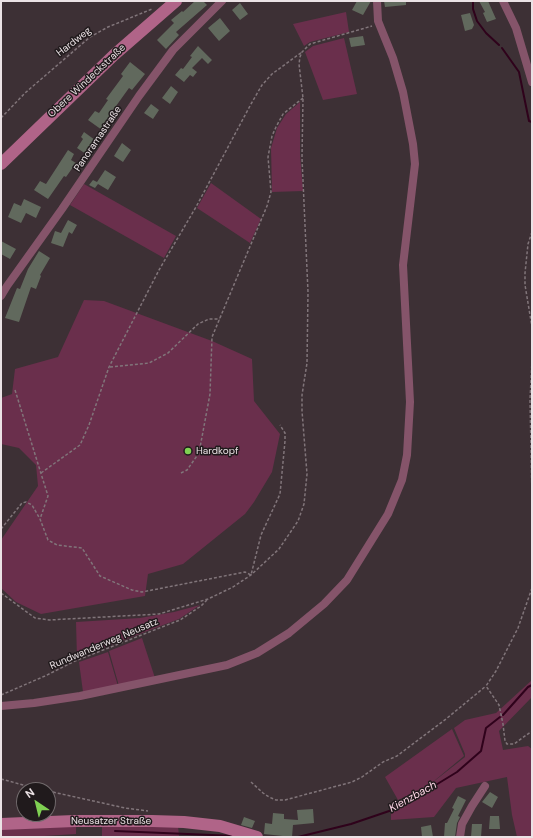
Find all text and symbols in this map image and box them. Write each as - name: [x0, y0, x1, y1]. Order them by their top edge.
- street label: Hardweg: [54, 25, 94, 59]
- street label: Obere Windeckstraße: [46, 42, 128, 120]
- street label: Panoramastraße: [72, 104, 124, 174]
- place label: Hardkopf: [196, 445, 238, 457]
- marker: Hardkopf: [183, 446, 193, 456]
- street label: Rundwanderweg Neusatz: [48, 616, 160, 672]
- water label: Kienzbach: [387, 779, 439, 815]
- north arrow: [16, 782, 56, 822]
- text: N: [22, 785, 37, 801]
- street label: Neusatzer Straße: [71, 815, 151, 827]

